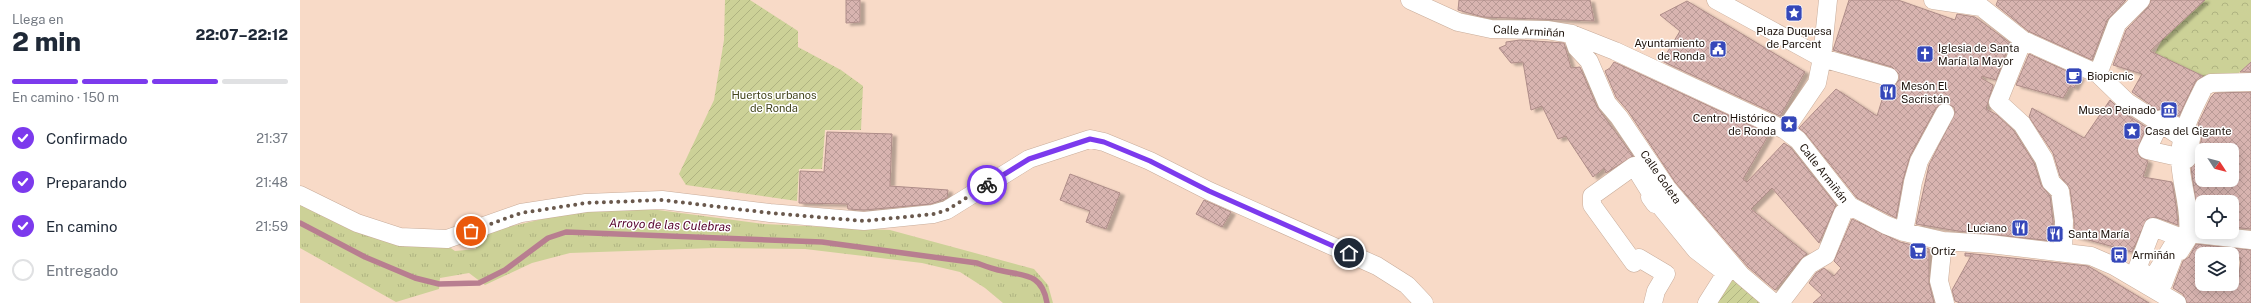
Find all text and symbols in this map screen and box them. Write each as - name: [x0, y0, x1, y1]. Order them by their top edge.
- place icon: Plaza Duquesa de Parcent: [1784, 3, 1804, 23]
- text: Llega en: [12, 12, 63, 27]
- street label: Calle Armiñán: [1493, 23, 1565, 39]
- place label: Plaza Duquesa de Parcent: [1756, 25, 1832, 50]
- text: 2 min: [12, 26, 81, 57]
- text: 22:07–22:12: [195, 26, 288, 43]
- place label: Ayuntamiento de Ronda: [1634, 37, 1705, 62]
- public building icon: Ayuntamiento de Ronda: [1708, 39, 1728, 59]
- place label: Iglesia de Santa María la Mayor: [1938, 42, 2019, 67]
- church icon: Iglesia de Santa María la Mayor: [1915, 44, 1935, 64]
- cafe icon: Biopicnic: [2064, 66, 2084, 86]
- place label: Biopicnic: [2087, 70, 2134, 82]
- place label: Mesón El Sacristán: [1901, 80, 1949, 105]
- restaurant icon: Mesón El Sacristán: [1878, 82, 1898, 102]
- park label: Huertos urbanos de Ronda: [731, 89, 817, 114]
- text: En camino · 150 m: [12, 90, 119, 105]
- museum icon: Museo Peinado: [2159, 100, 2179, 120]
- place label: Museo Peinado: [2078, 104, 2156, 116]
- place label: Centro Histórico de Ronda: [1693, 112, 1776, 137]
- place icon: Centro Histórico de Ronda: [1779, 114, 1799, 134]
- place icon: Casa del Gigante: [2122, 121, 2142, 141]
- place label: Casa del Gigante: [2145, 125, 2232, 137]
- icon: check: [12, 127, 34, 149]
- text: Confirmado: [46, 130, 127, 147]
- text: 21:37: [256, 131, 288, 146]
- street label: Calle Armiñán: [1797, 141, 1851, 205]
- north arrow: [2195, 143, 2239, 187]
- map controls: [2195, 143, 2239, 291]
- street label: Calle Goleta: [1638, 148, 1684, 206]
- courier: [967, 165, 1007, 205]
- icon: check: [12, 171, 34, 193]
- text: Preparando: [46, 174, 127, 191]
- icon: bike: [976, 174, 998, 196]
- text: 21:48: [256, 175, 288, 190]
- button: locate: [2195, 195, 2239, 239]
- pin: [454, 214, 488, 248]
- icon: check: [12, 215, 34, 237]
- water label: Arroyo de las Culebras: [609, 216, 731, 234]
- text: En camino: [46, 218, 118, 235]
- restaurant icon: Luciano: [2010, 218, 2030, 238]
- text: 21:59: [256, 219, 288, 234]
- icon: bag: [460, 220, 482, 242]
- place label: Luciano: [1967, 222, 2007, 234]
- restaurant icon: Santa María: [2045, 224, 2065, 244]
- place label: Santa María: [2068, 228, 2129, 240]
- pin: [1332, 236, 1366, 270]
- supermarket icon: Ortiz: [1908, 241, 1928, 261]
- icon: home: [1338, 242, 1360, 264]
- place label: Ortiz: [1931, 245, 1955, 257]
- bus stop icon: Armiñán: [2109, 245, 2129, 265]
- button: layers: [2195, 247, 2239, 291]
- place label: Armiñán: [2132, 249, 2175, 261]
- text: Entregado: [46, 262, 118, 279]

